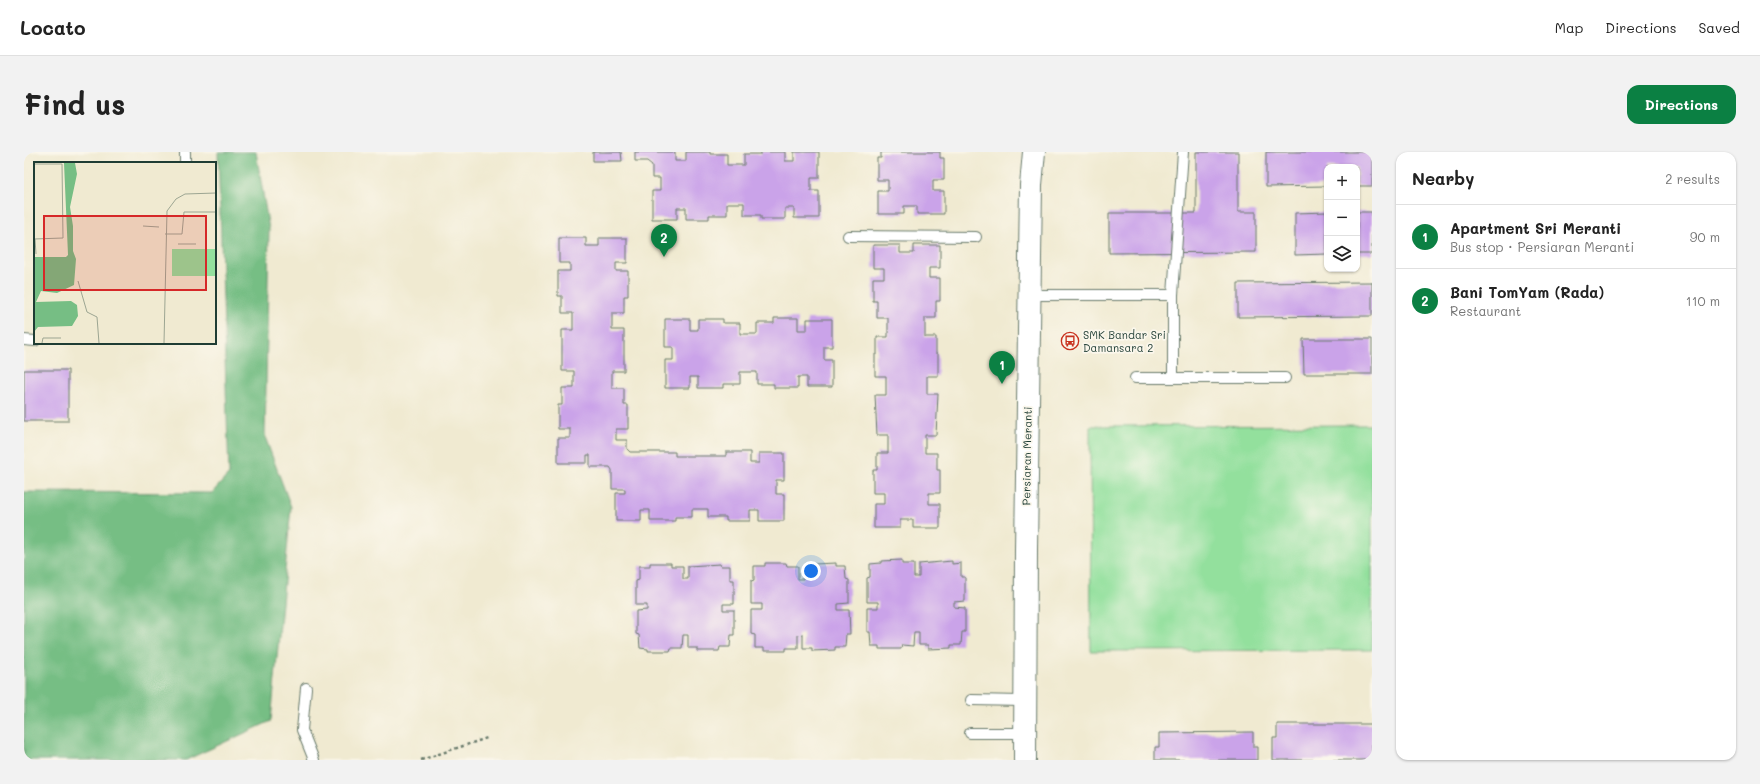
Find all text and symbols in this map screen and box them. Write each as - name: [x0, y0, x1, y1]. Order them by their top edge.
- text: Locato: [20, 15, 86, 40]
- text: Map: [1555, 18, 1583, 37]
- text: Directions: [1605, 18, 1676, 37]
- text: Saved: [1698, 18, 1740, 37]
- button: Directions: [1627, 85, 1736, 124]
- text: Find us: [24, 86, 125, 122]
- inset map: [34, 162, 216, 344]
- map controls: [1324, 164, 1360, 272]
- button: +: [1324, 164, 1360, 200]
- text: Nearby: [1412, 167, 1474, 189]
- text: 2 results: [1665, 170, 1720, 187]
- button: −: [1324, 200, 1360, 236]
- text: Apartment Sri Meranti: [1450, 218, 1621, 238]
- pin: 2: [651, 224, 677, 257]
- text: 1: [1422, 228, 1428, 245]
- text: 90 m: [1690, 228, 1720, 245]
- button: layers: [1324, 236, 1360, 272]
- text: Bus stop · Persiaran Meranti: [1450, 238, 1634, 255]
- text: Bani TomYam (Rada): [1450, 282, 1604, 302]
- text: 2: [1421, 292, 1429, 309]
- text: 110 m: [1686, 292, 1720, 309]
- text: Restaurant: [1450, 302, 1521, 319]
- place label: SMK Bandar Sri Damansara 2: [1083, 327, 1166, 355]
- bus stop icon: SMK Bandar Sri Damansara 2: [1060, 331, 1080, 351]
- pin: 1: [989, 351, 1015, 384]
- street label: Persiaran Meranti: [1018, 406, 1035, 506]
- your location: [801, 561, 821, 581]

